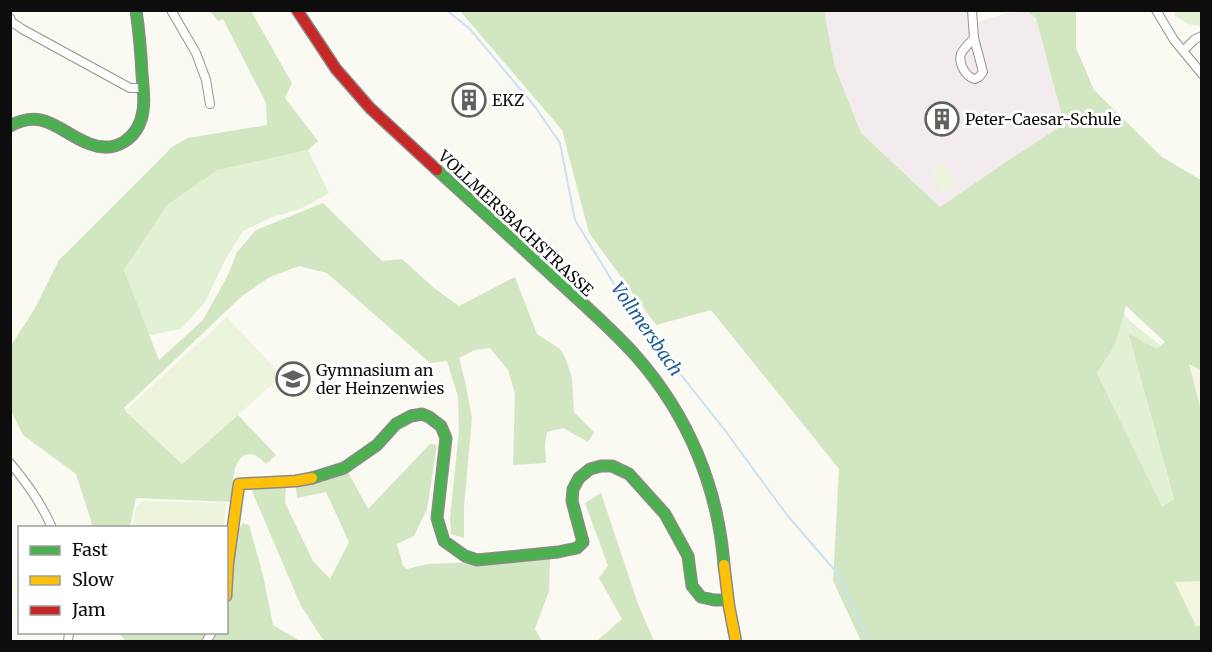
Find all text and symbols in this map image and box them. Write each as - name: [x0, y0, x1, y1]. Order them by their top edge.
- building icon: EKZ: [451, 82, 487, 118]
- place label: EKZ: [492, 90, 524, 110]
- building icon: Peter-Caesar-Schule: [924, 101, 960, 137]
- place label: Peter-Caesar-Schule: [965, 109, 1121, 129]
- street label: VOLLMERSBACHSTRASSE: [434, 145, 598, 301]
- water label: Vollmersbach: [606, 278, 688, 380]
- place label: Gymnasium an der Heinzenwies: [316, 360, 444, 398]
- school or university icon: Gymnasium an der Heinzenwies: [275, 361, 311, 397]
- legend: [18, 526, 228, 634]
- text: Fast: [72, 538, 108, 561]
- text: Slow: [72, 568, 115, 591]
- text: Jam: [71, 598, 106, 621]

